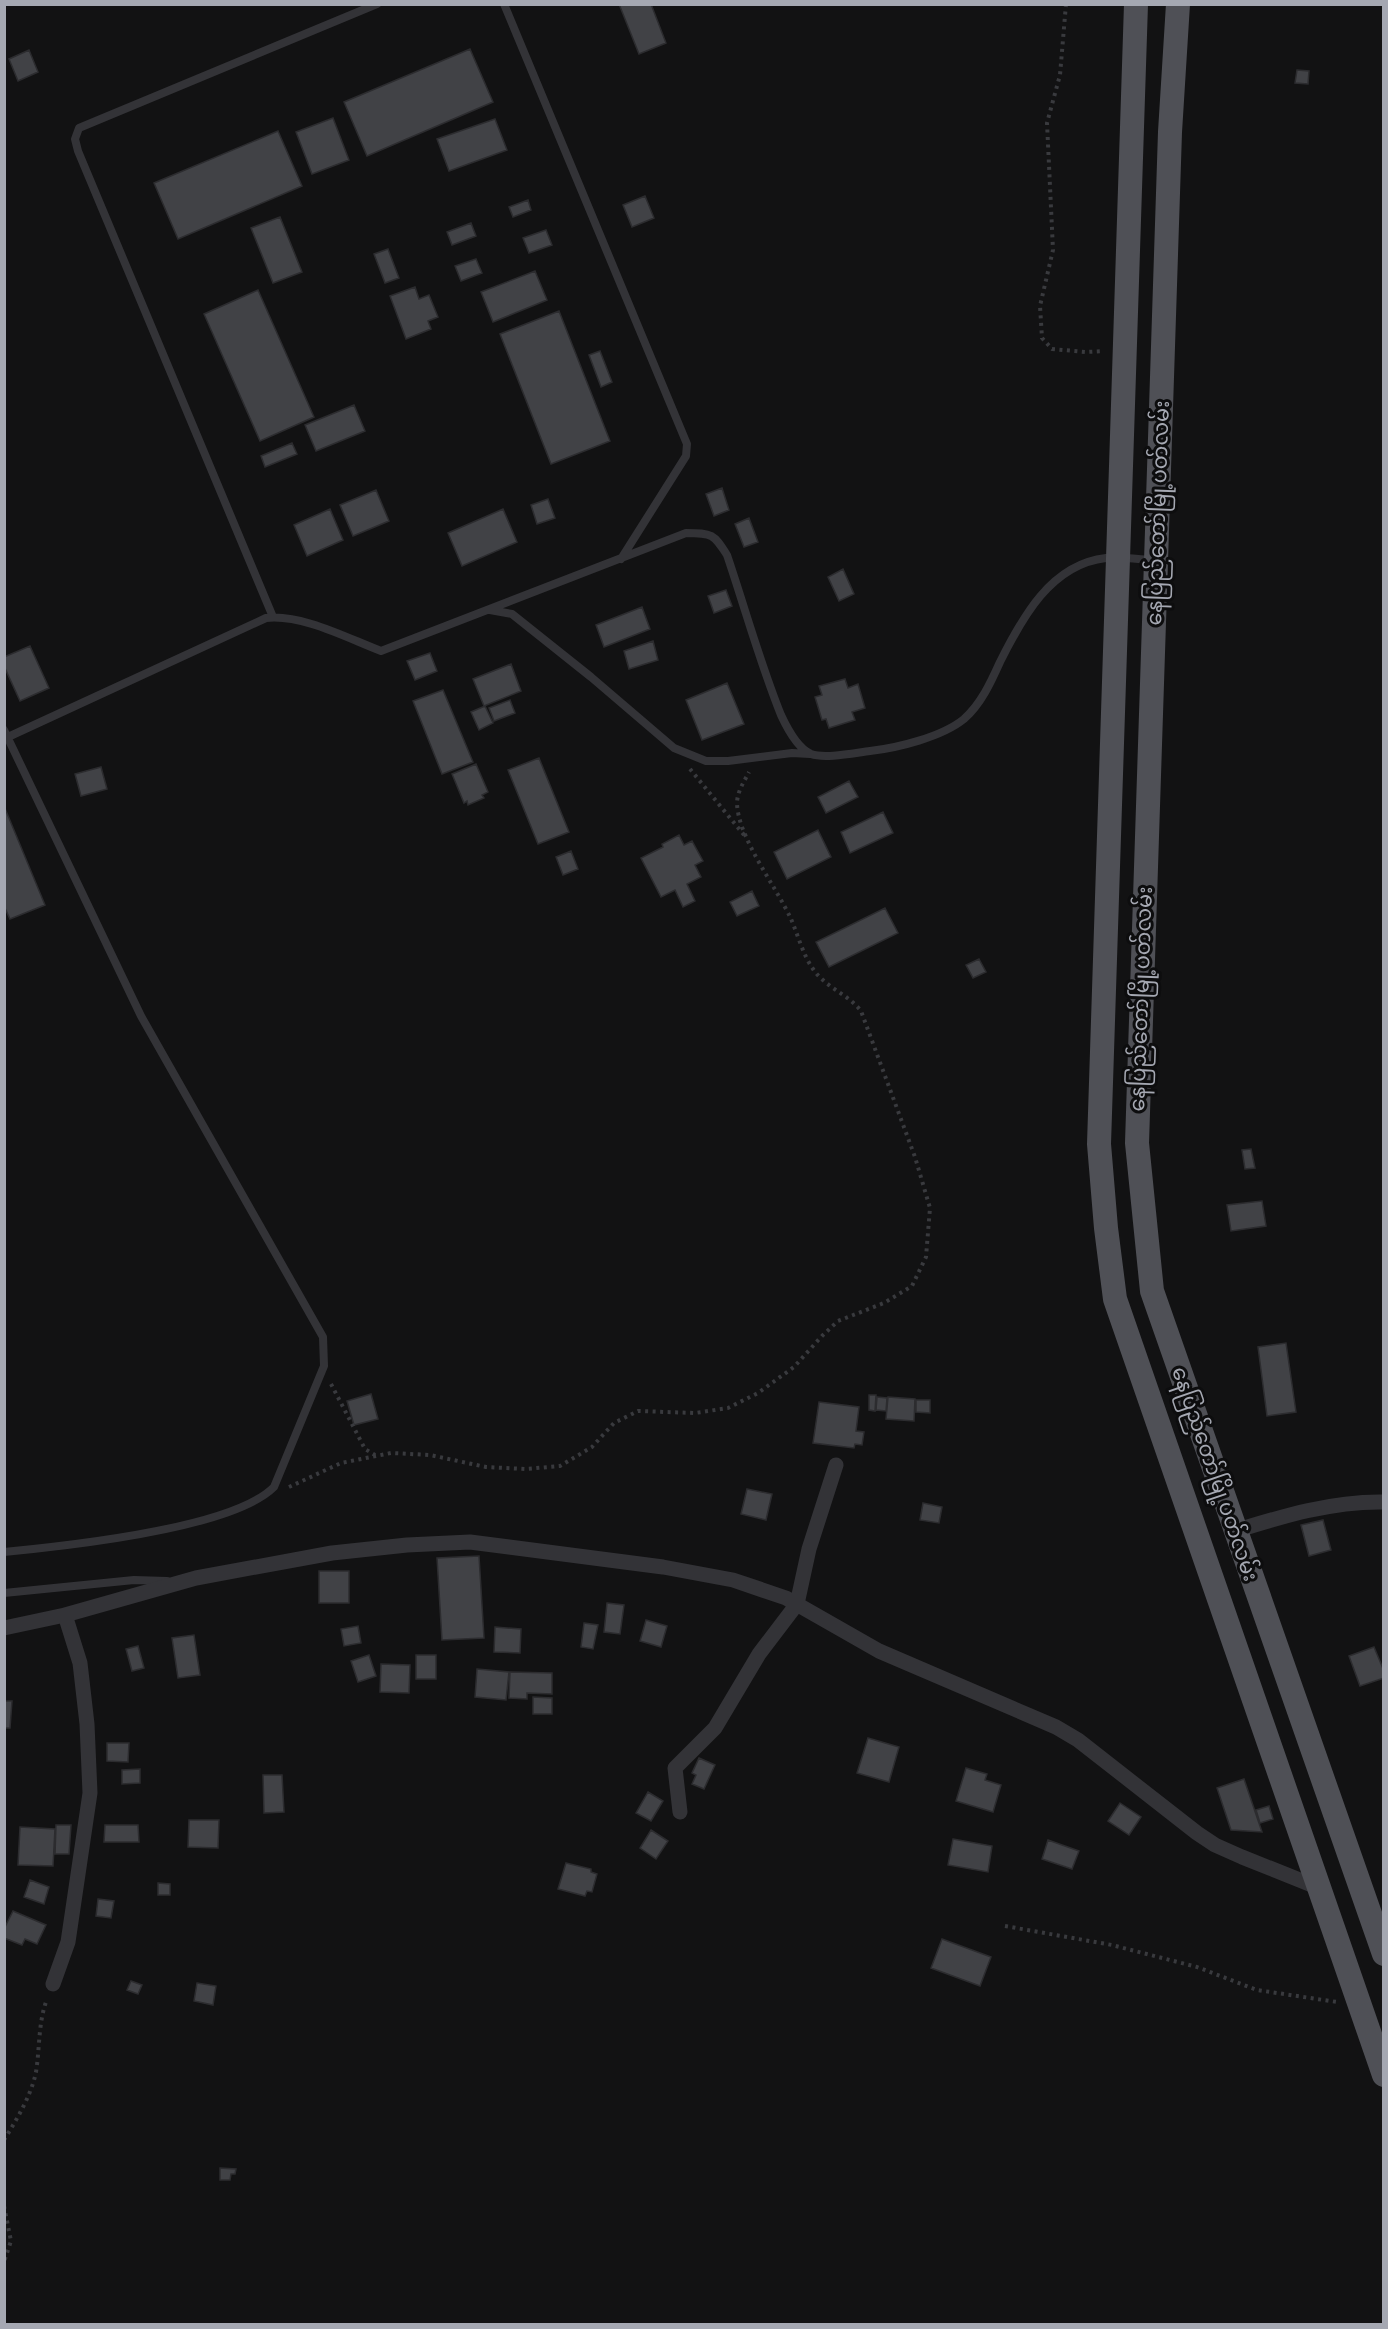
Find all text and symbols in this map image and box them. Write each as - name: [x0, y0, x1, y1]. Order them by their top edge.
- street label: နေပြည်တော်မြို့ပတ်လမ်း: [1138, 400, 1179, 626]
- street label: နေပြည်တော်မြို့ပတ်လမ်း: [1121, 886, 1162, 1112]
- street label: နေပြည်တော်မြို့ပတ်လမ်း: [1162, 1362, 1267, 1586]

